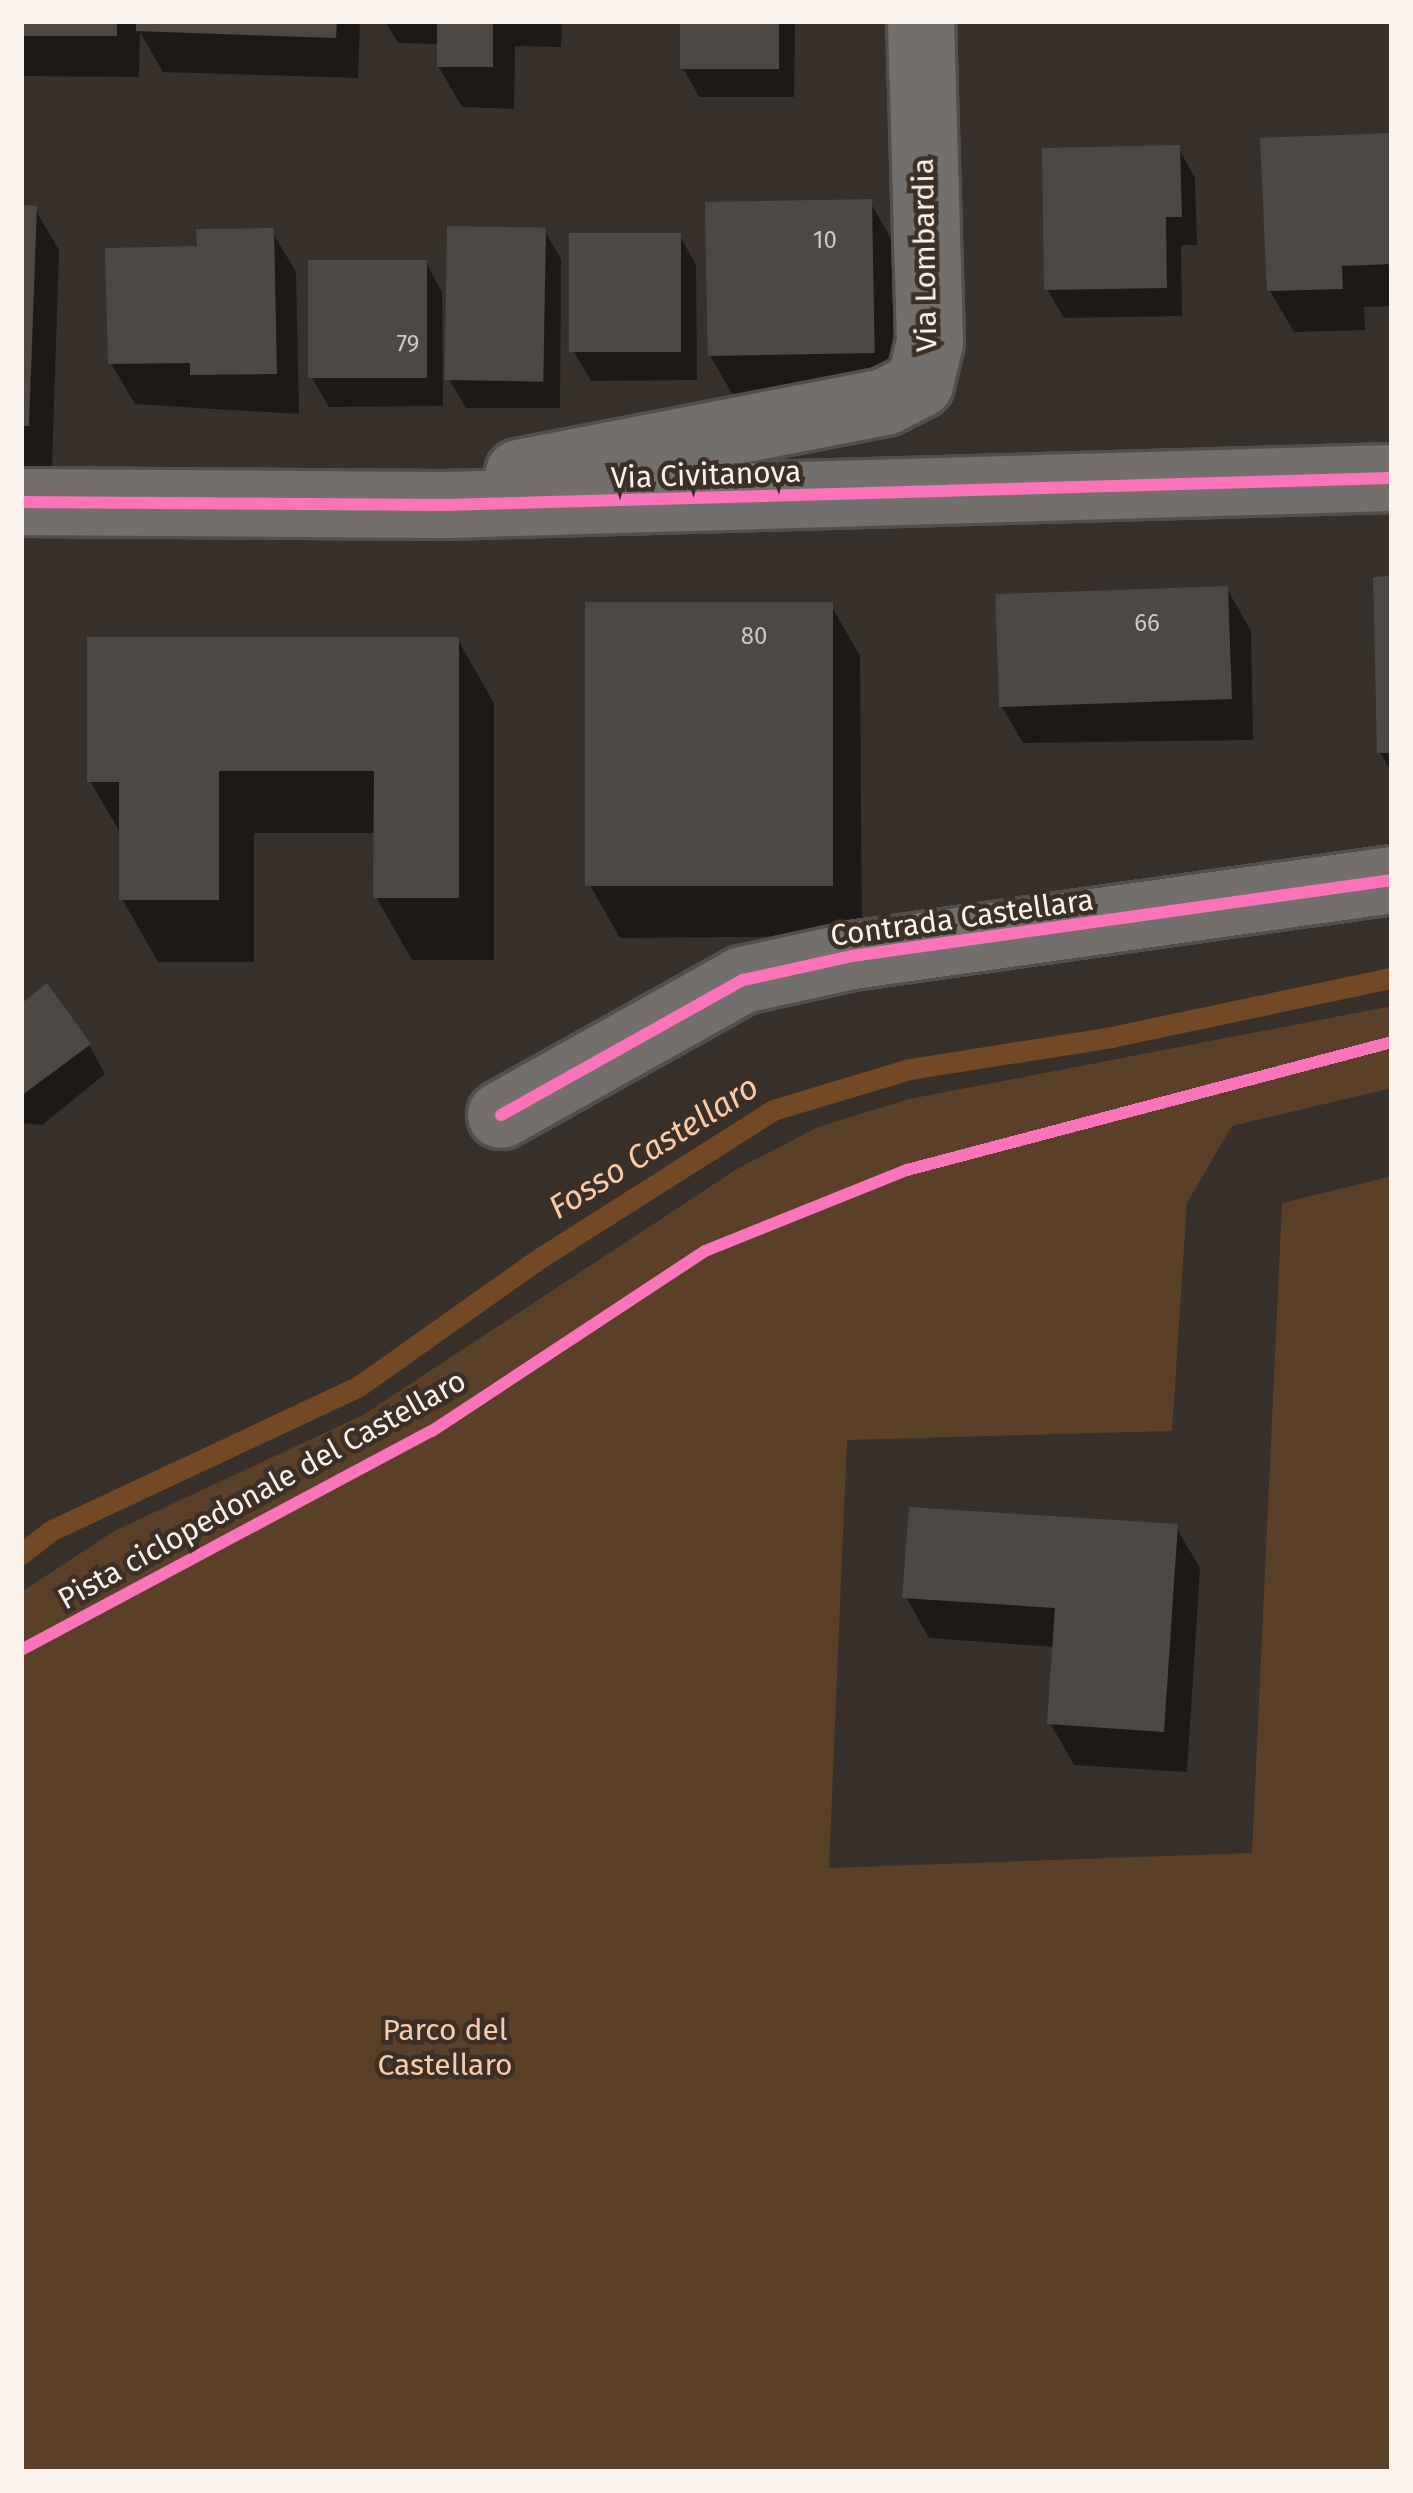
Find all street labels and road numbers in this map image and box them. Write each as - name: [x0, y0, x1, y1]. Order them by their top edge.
- street label: Via Lombardia: [905, 158, 945, 352]
- street label: Via Civitanova: [610, 454, 802, 496]
- street label: Contrada Castellara: [828, 882, 1096, 954]
- street label: Pista ciclopedonale del Castellaro: [52, 1363, 472, 1617]

